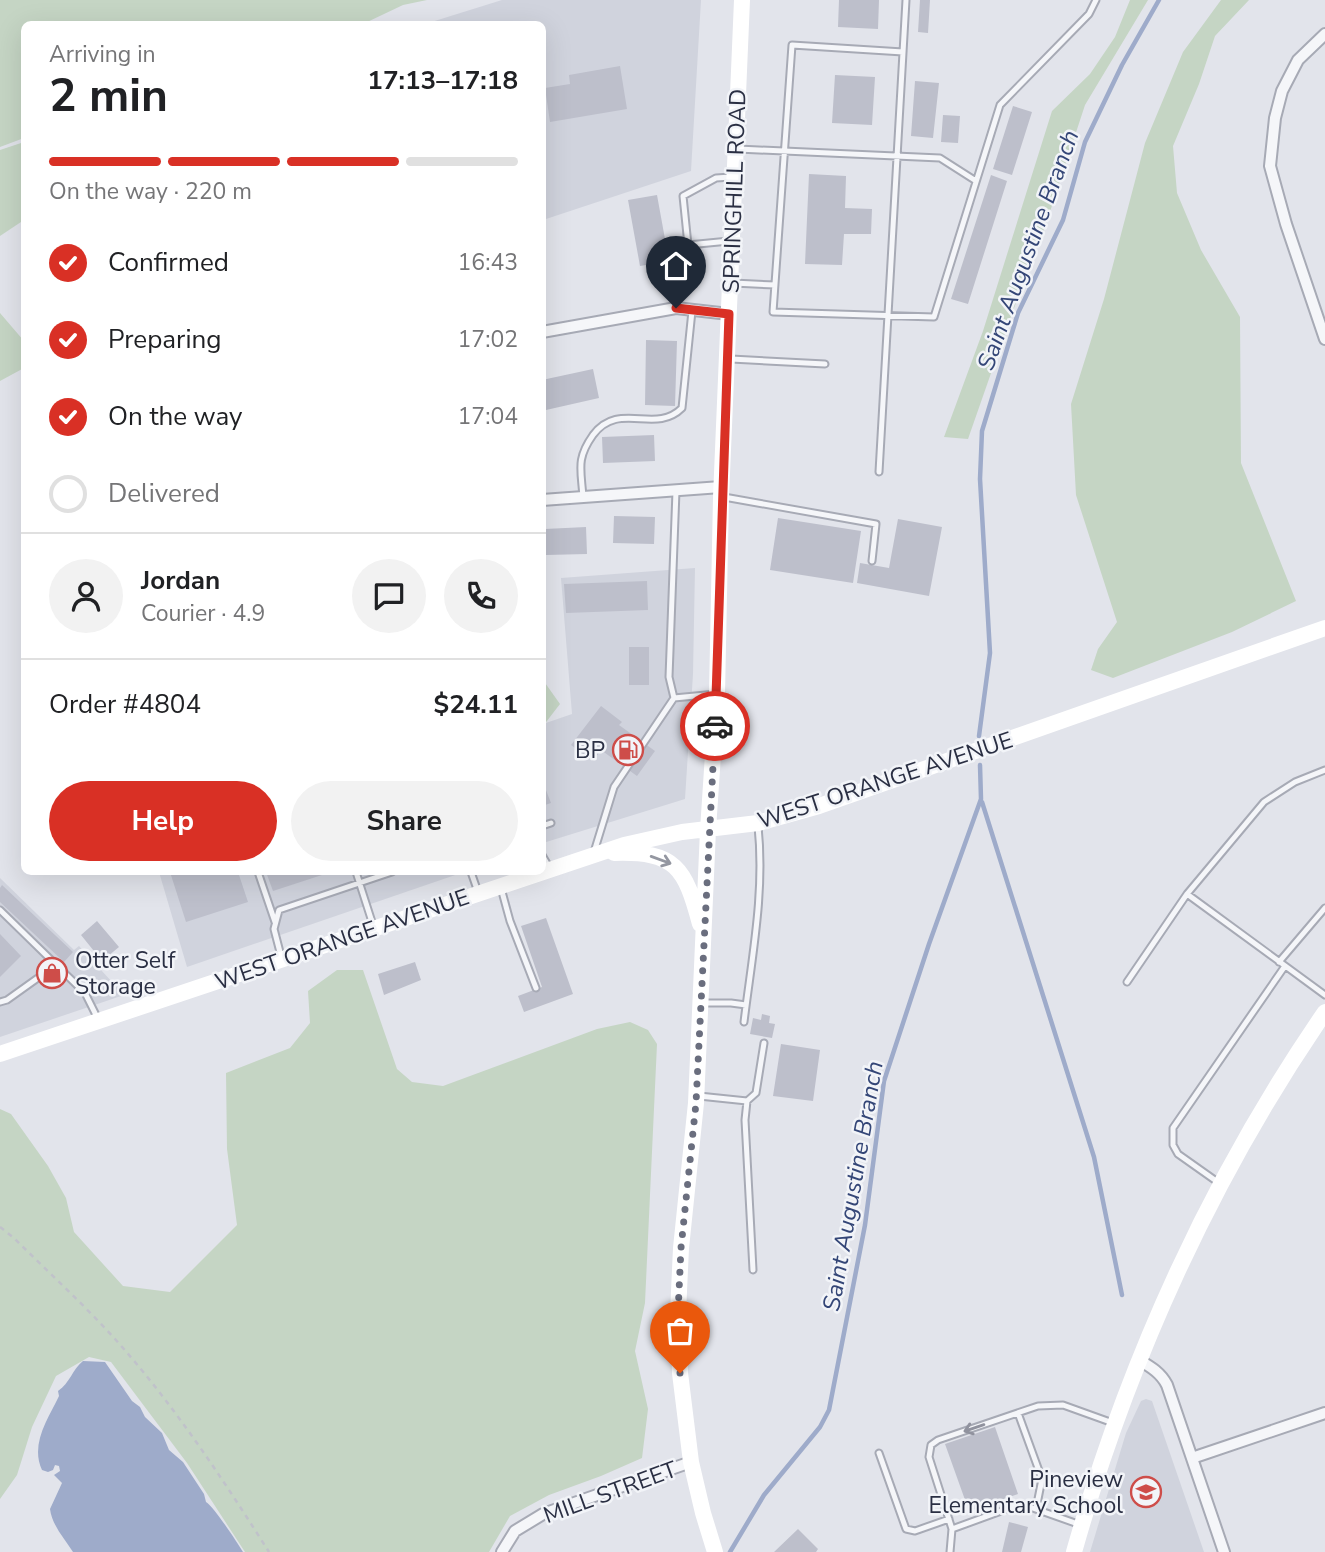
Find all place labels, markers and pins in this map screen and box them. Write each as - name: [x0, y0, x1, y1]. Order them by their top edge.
- pin: [646, 236, 706, 308]
- fuel station icon: BP: [611, 733, 645, 767]
- place label: BP: [575, 735, 605, 766]
- place label: Otter Self Storage: [75, 945, 176, 1002]
- shop icon: Otter Self Storage: [35, 956, 69, 990]
- pin: [650, 1301, 710, 1373]
- place label: Pineview Elementary School: [929, 1464, 1123, 1521]
- school or university icon: Pineview Elementary School: [1129, 1475, 1163, 1509]

